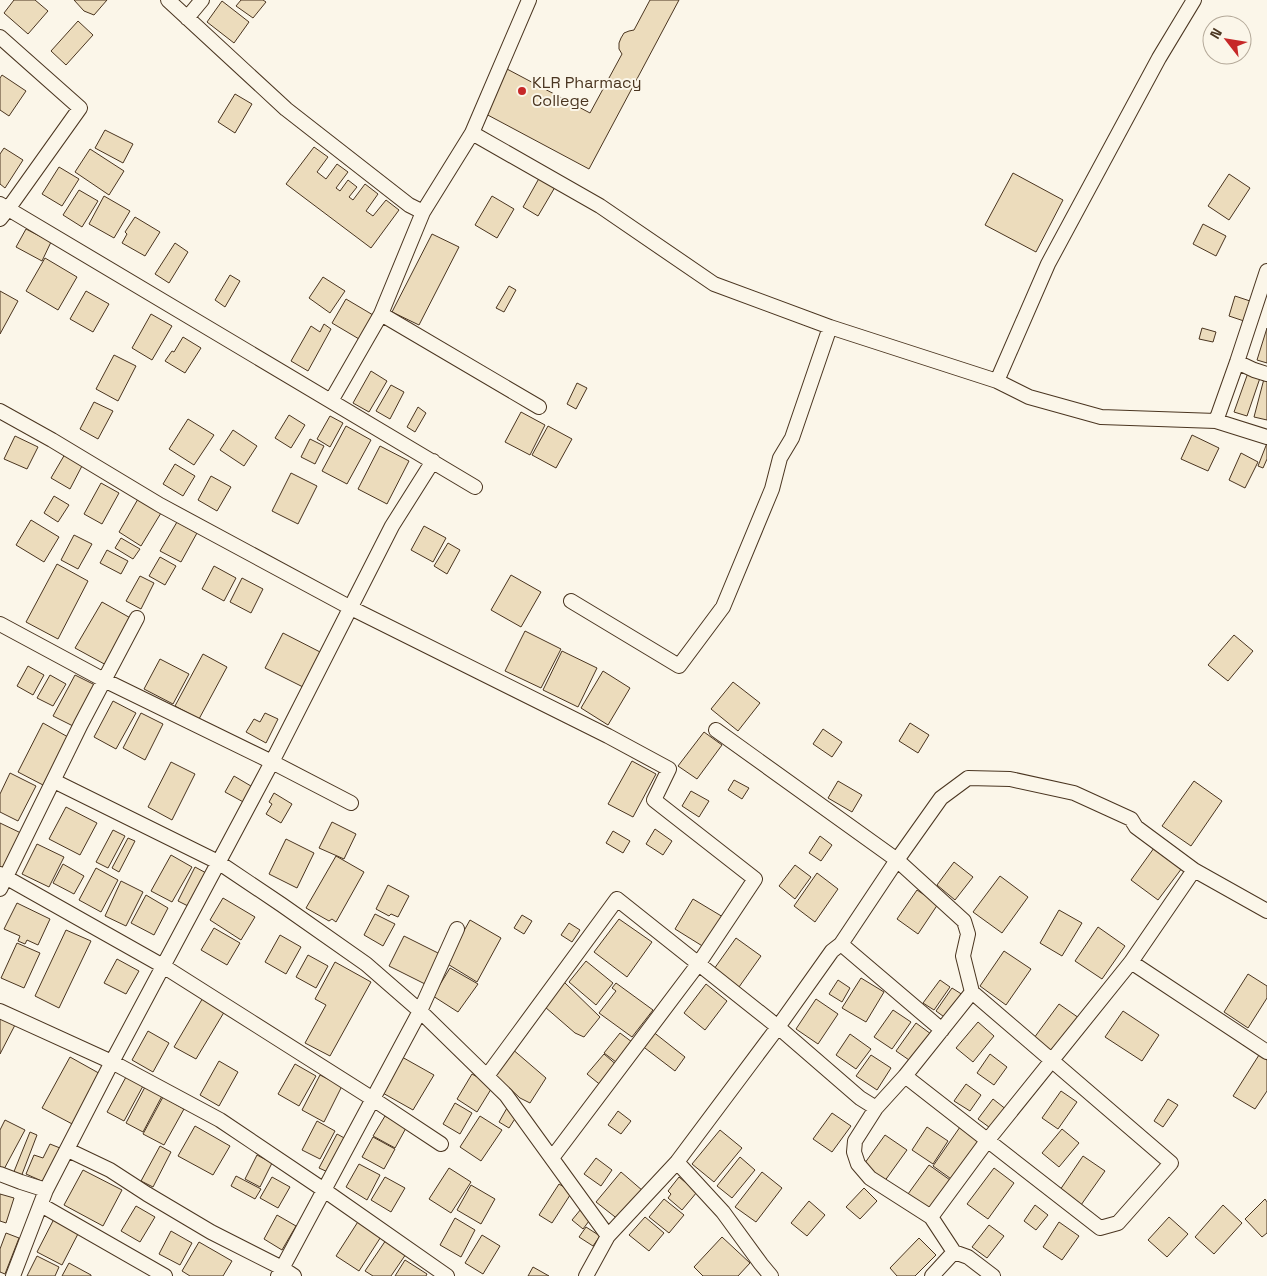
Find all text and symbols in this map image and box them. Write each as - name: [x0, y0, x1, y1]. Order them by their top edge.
- north arrow: [1202, 15, 1252, 65]
- text: N: [1206, 25, 1226, 42]
- place label: KLR Pharmacy College: [532, 72, 641, 111]
- marker: KLR Pharmacy College: [516, 85, 528, 97]

